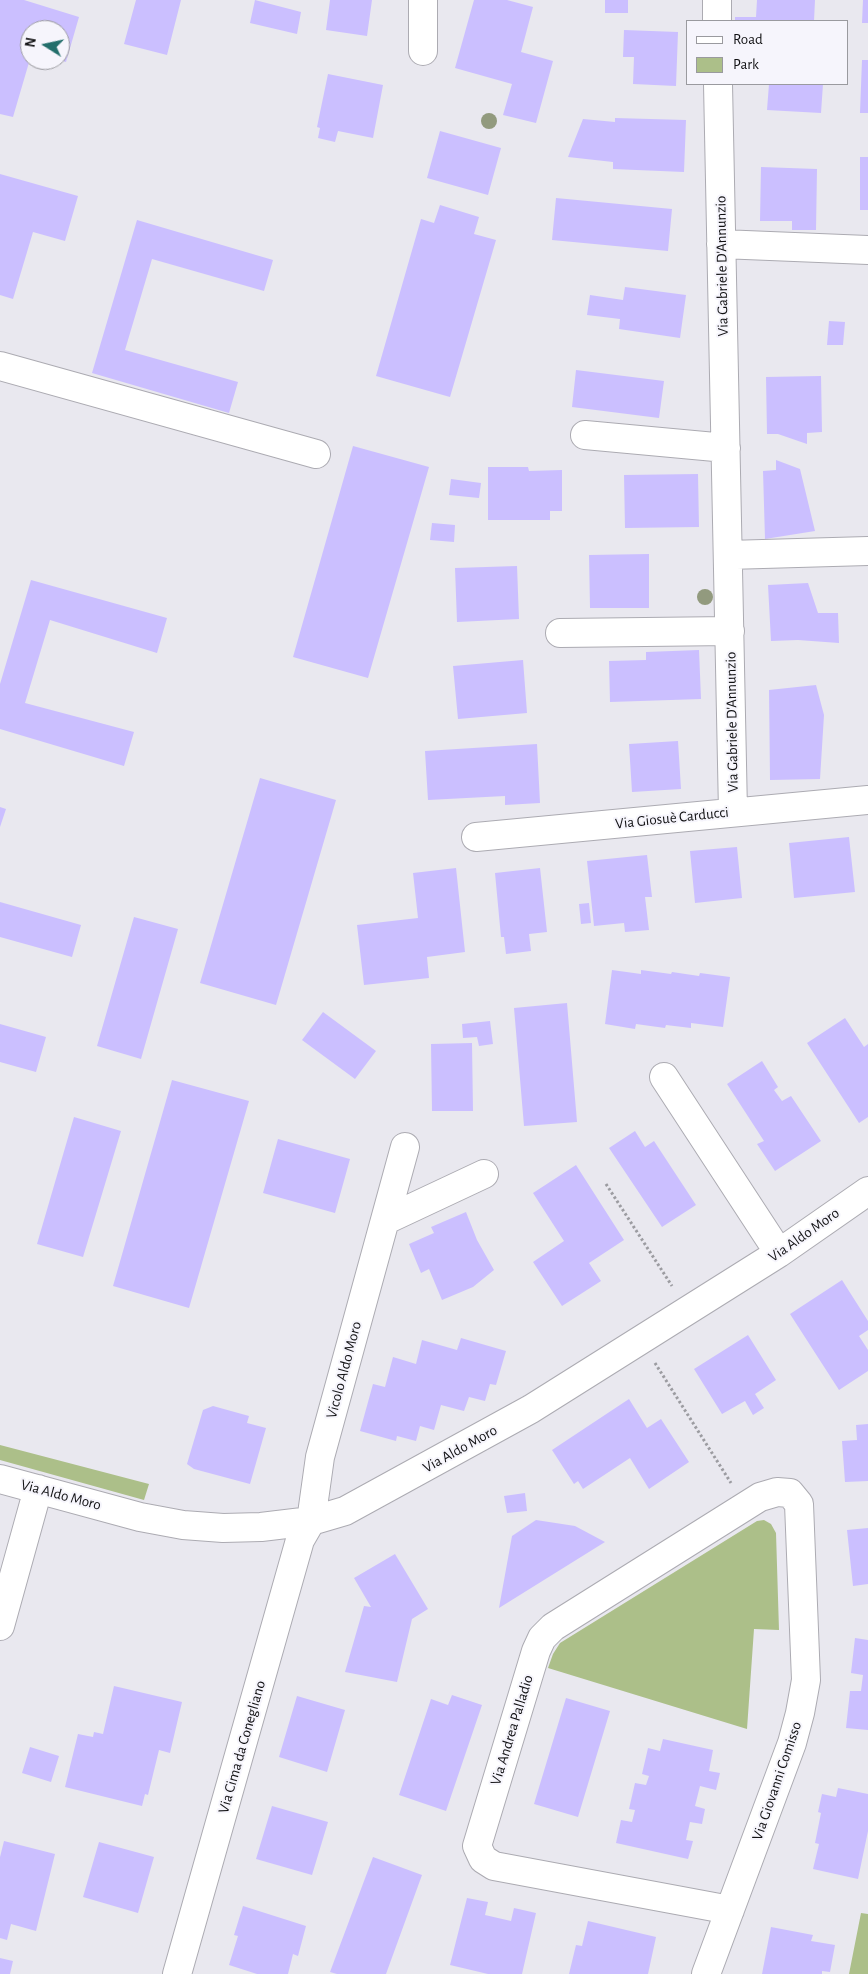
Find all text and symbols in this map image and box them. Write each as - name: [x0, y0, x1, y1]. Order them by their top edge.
- north arrow: [20, 20, 70, 70]
- legend: [686, 20, 848, 85]
- text: Road: [733, 32, 763, 47]
- text: N: [23, 37, 39, 49]
- text: Park: [733, 57, 759, 72]
- street label: Via Gabriele D'Annunzio: [712, 196, 732, 336]
- street label: Via Gabriele D'Annunzio: [722, 652, 742, 792]
- street label: Via Giosuè Carducci: [614, 803, 730, 833]
- street label: Via Aldo Moro: [765, 1204, 843, 1266]
- street label: Vicolo Aldo Moro: [322, 1320, 366, 1420]
- street label: Via Aldo Moro: [420, 1421, 500, 1477]
- street label: Via Aldo Moro: [19, 1476, 103, 1514]
- street label: Via Andrea Palladio: [487, 1673, 537, 1787]
- street label: Via Cima da Conegliano: [214, 1679, 270, 1815]
- street label: Via Giovanni Comisso: [748, 1719, 806, 1843]

